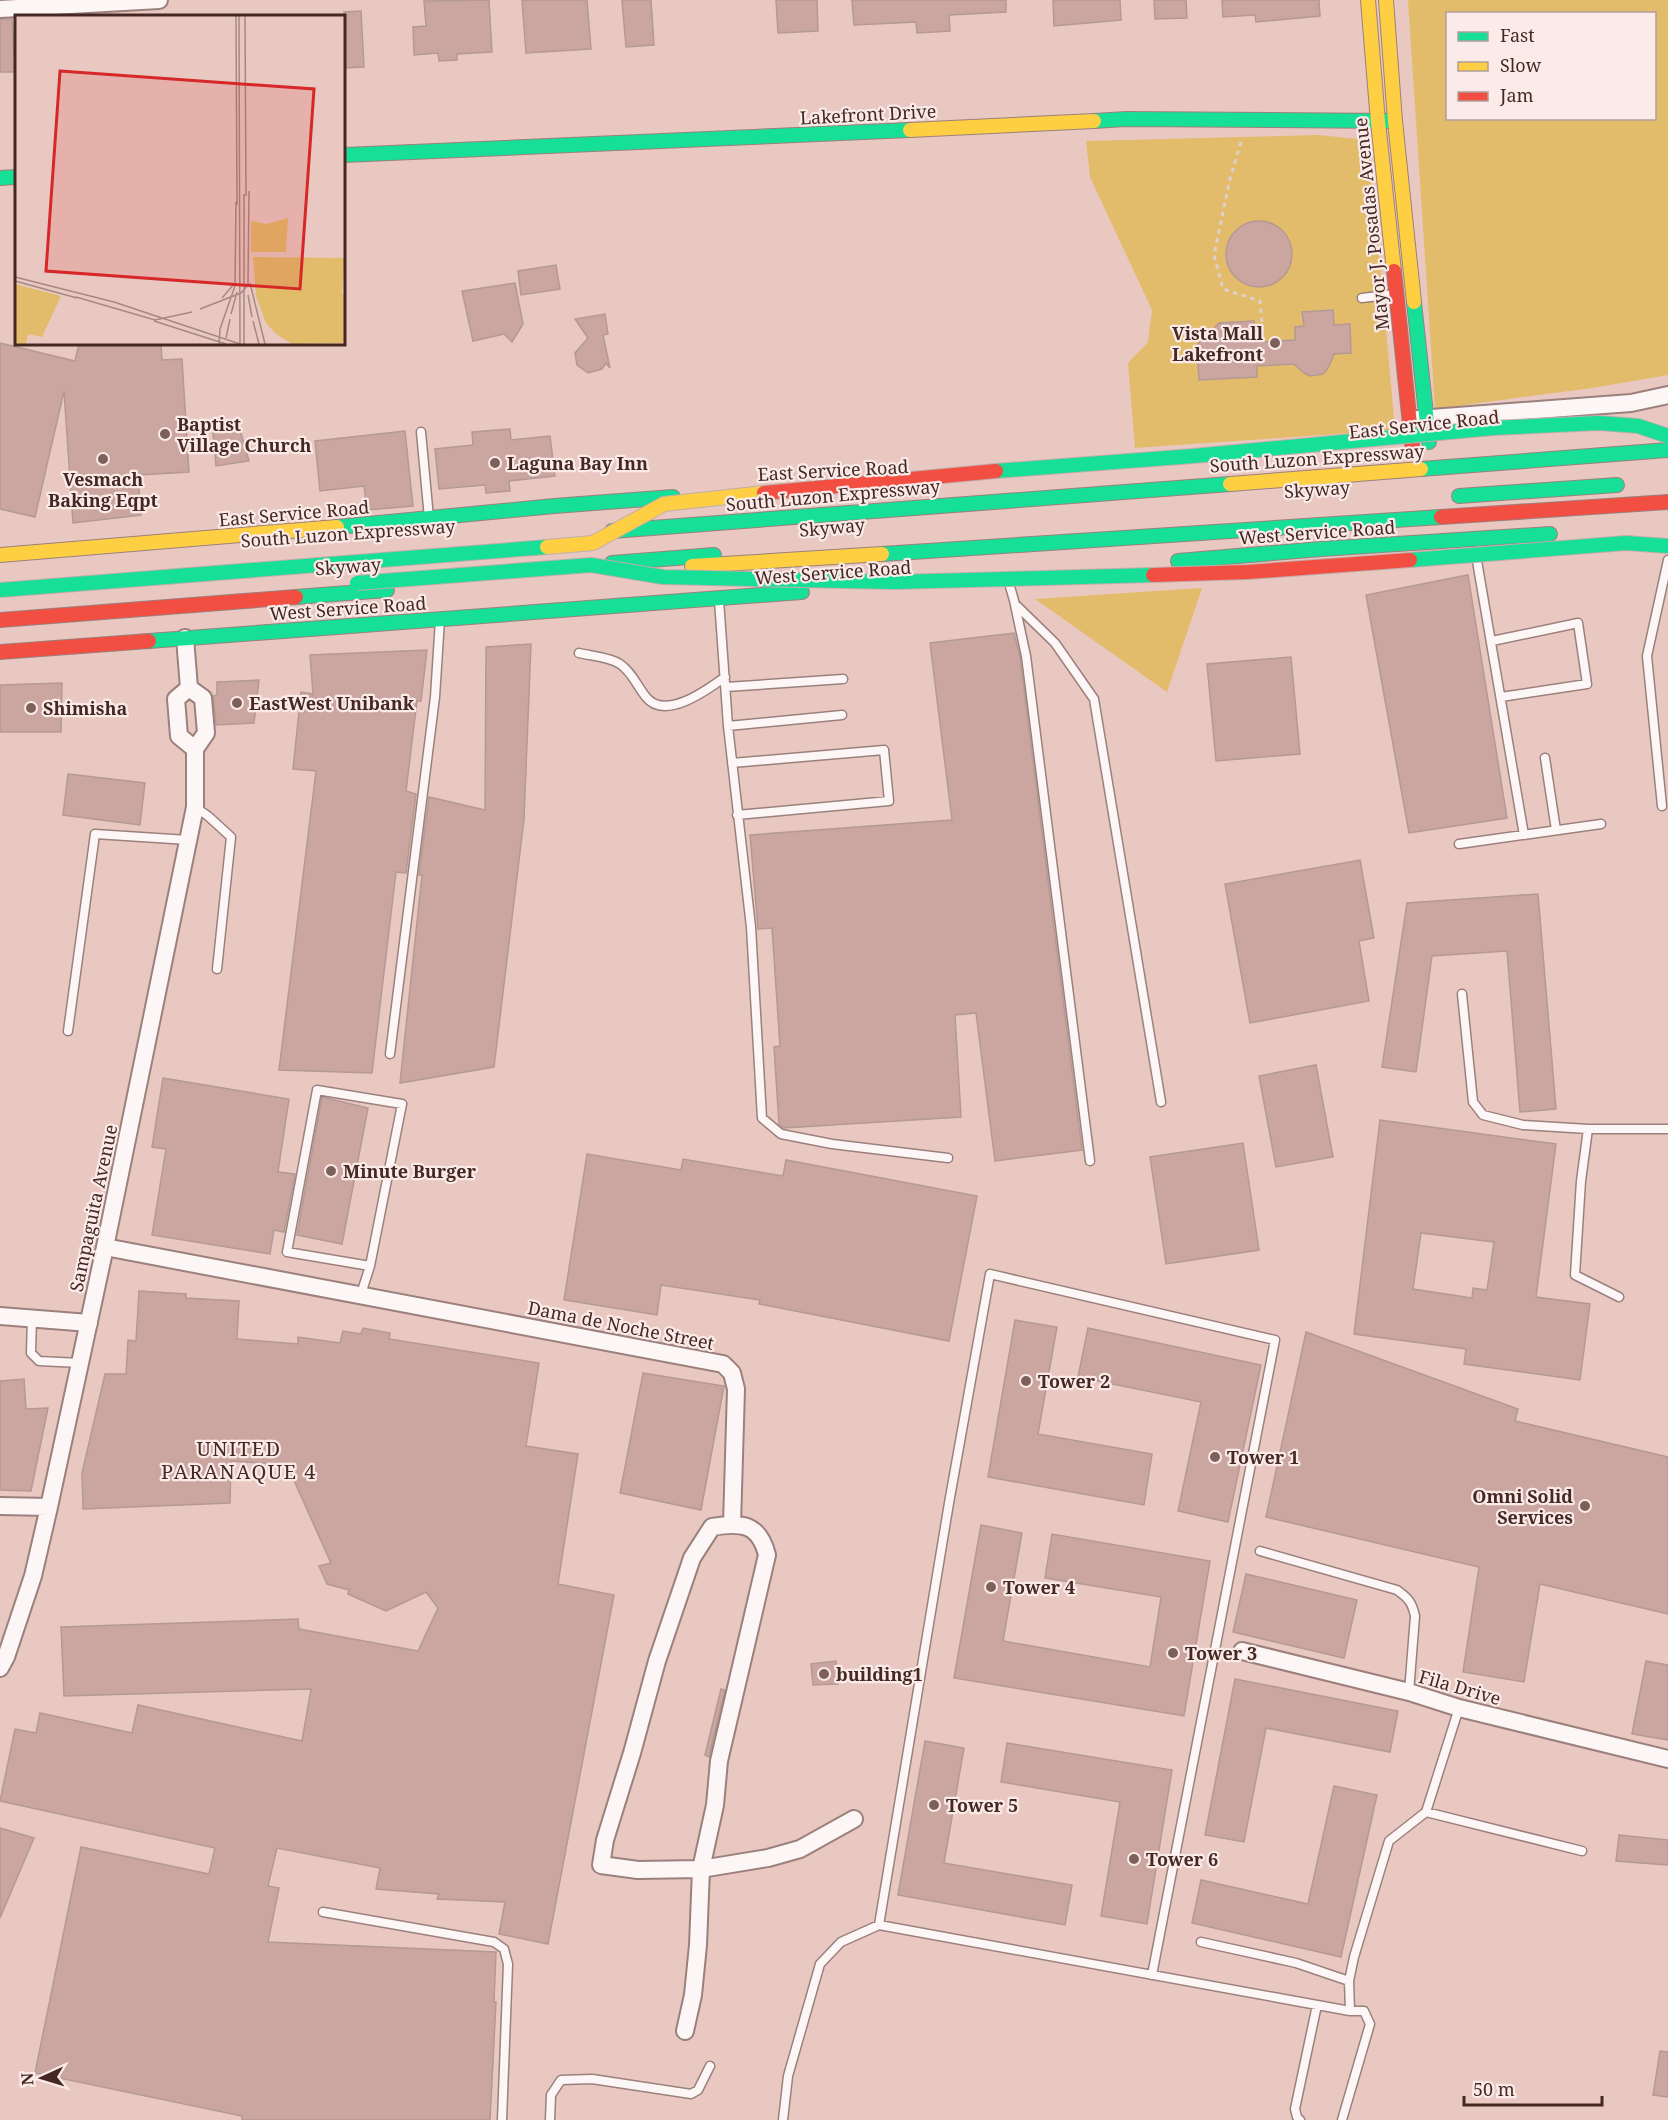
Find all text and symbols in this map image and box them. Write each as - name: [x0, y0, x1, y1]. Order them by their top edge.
- legend: [1446, 12, 1656, 120]
- inset map: [15, 15, 345, 345]
- text: Fast: [1500, 23, 1535, 47]
- text: Slow: [1500, 53, 1542, 77]
- text: Jam: [1499, 83, 1534, 107]
- street label: Lakefront Drive: [799, 98, 937, 130]
- street label: Mayor J. Posadas Avenue: [1348, 116, 1394, 332]
- place label: Vista Mall Lakefront: [1172, 321, 1264, 366]
- marker: Vista Mall Lakefront: [1268, 336, 1282, 350]
- street label: East Service Road: [1348, 404, 1500, 444]
- place label: Baptist Village Church: [177, 412, 311, 457]
- marker: Baptist Village Church: [158, 427, 172, 441]
- street label: South Luzon Expressway: [1209, 438, 1426, 477]
- place label: Laguna Bay Inn: [507, 451, 648, 475]
- marker: Vesmach Baking Eqpt: [96, 452, 110, 466]
- street label: East Service Road: [757, 454, 909, 486]
- marker: Laguna Bay Inn: [488, 456, 502, 470]
- place label: Vesmach Baking Eqpt: [48, 467, 158, 512]
- street label: South Luzon Expressway: [725, 474, 942, 516]
- street label: Skyway: [1283, 475, 1352, 503]
- street label: East Service Road: [218, 494, 370, 532]
- street label: Skyway: [798, 512, 867, 542]
- street label: South Luzon Expressway: [240, 513, 457, 552]
- street label: West Service Road: [1238, 515, 1396, 549]
- street label: Skyway: [314, 552, 383, 580]
- street label: West Service Road: [754, 555, 912, 589]
- street label: West Service Road: [269, 591, 427, 625]
- place label: EastWest Unibank: [249, 691, 415, 715]
- place label: Shimisha: [43, 696, 128, 720]
- marker: EastWest Unibank: [230, 696, 244, 710]
- marker: Shimisha: [24, 701, 38, 715]
- street label: Sampaguita Avenue: [64, 1122, 122, 1294]
- place label: Minute Burger: [343, 1159, 477, 1183]
- marker: Minute Burger: [324, 1164, 338, 1178]
- street label: Dama de Noche Street: [526, 1295, 716, 1355]
- place label: Tower 2: [1038, 1369, 1110, 1393]
- marker: Tower 2: [1019, 1374, 1033, 1388]
- district label: UNITED PARANAQUE 4: [161, 1435, 317, 1485]
- place label: Tower 1: [1227, 1445, 1299, 1469]
- marker: Tower 1: [1208, 1450, 1222, 1464]
- place label: Omni Solid Services: [1472, 1484, 1573, 1529]
- marker: Omni Solid Services: [1578, 1499, 1592, 1513]
- place label: Tower 4: [1003, 1575, 1075, 1599]
- marker: Tower 4: [984, 1580, 998, 1594]
- place label: Tower 3: [1185, 1641, 1257, 1665]
- marker: Tower 3: [1166, 1646, 1180, 1660]
- place label: building1: [836, 1662, 923, 1686]
- street label: Fila Drive: [1416, 1664, 1504, 1710]
- marker: building1: [817, 1667, 831, 1681]
- place label: Tower 5: [946, 1793, 1018, 1817]
- marker: Tower 5: [927, 1798, 941, 1812]
- place label: Tower 6: [1146, 1847, 1218, 1871]
- marker: Tower 6: [1127, 1852, 1141, 1866]
- north arrow: [12, 2048, 72, 2108]
- scale bar: [1464, 2069, 1602, 2107]
- text: N: [16, 2072, 38, 2086]
- text: 50 m: [1473, 2077, 1515, 2101]

